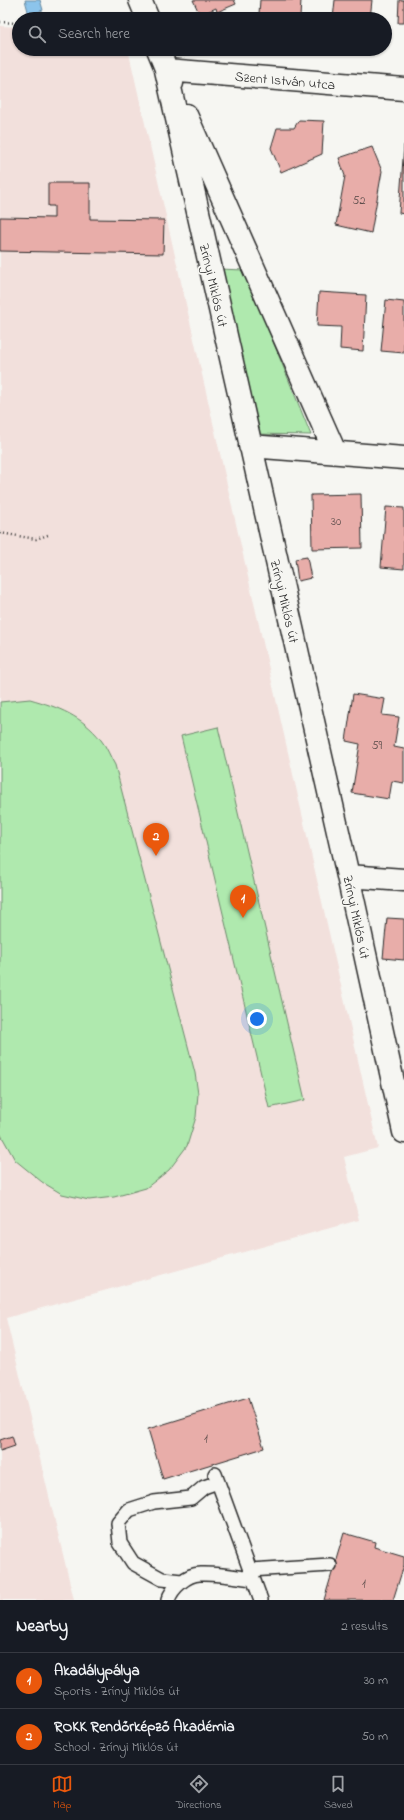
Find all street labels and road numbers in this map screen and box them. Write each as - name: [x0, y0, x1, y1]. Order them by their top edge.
- street label: Szent István utca: [234, 67, 336, 96]
- street label: Zrínyi Miklós út: [192, 241, 232, 330]
- street label: Zrínyi Miklós út: [263, 557, 303, 646]
- street label: Zrínyi Miklós út: [335, 873, 375, 962]

